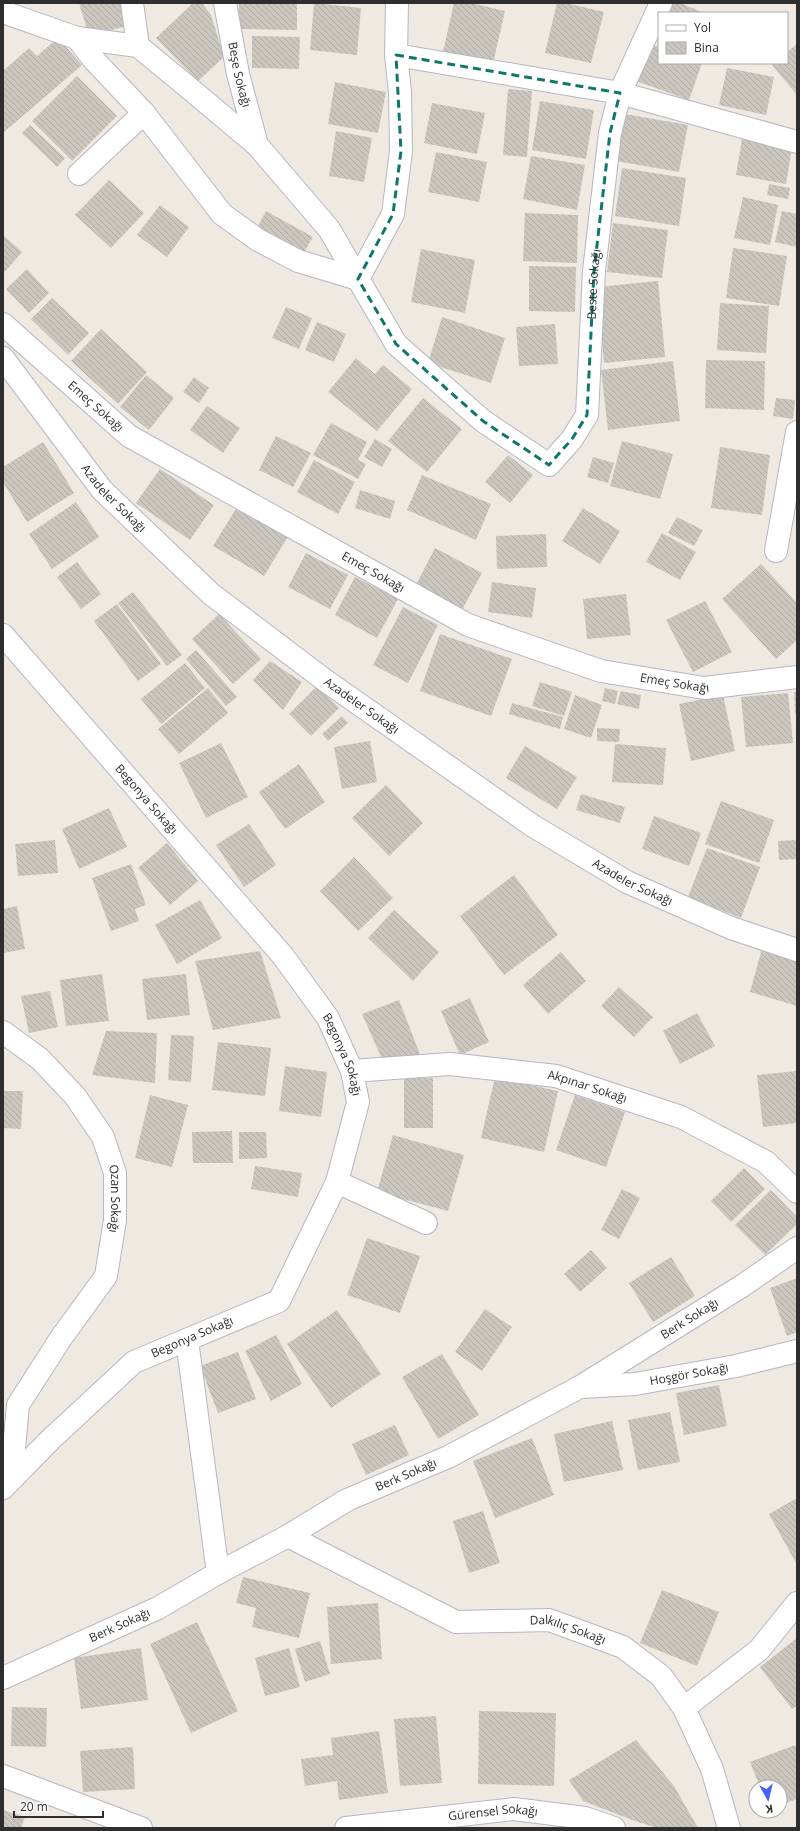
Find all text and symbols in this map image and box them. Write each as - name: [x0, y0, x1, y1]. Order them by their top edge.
- legend: [658, 12, 788, 64]
- text: Yol: [694, 19, 711, 36]
- text: Bina: [694, 39, 719, 56]
- street label: Beşe Sokağı: [224, 41, 255, 109]
- street label: Beste Sokağı: [583, 248, 605, 320]
- street label: Emeç Sokağı: [64, 376, 128, 436]
- street label: Azadeler Sokağı: [78, 461, 150, 536]
- street label: Emeç Sokağı: [339, 547, 408, 596]
- street label: Emeç Sokağı: [639, 669, 710, 696]
- street label: Azadeler Sokağı: [321, 673, 403, 738]
- street label: Begonya Sokağı: [111, 760, 182, 838]
- street label: Azadeler Sokağı: [589, 854, 676, 909]
- street label: Begonya Sokağı: [319, 1009, 366, 1097]
- street label: Akpınar Sokağı: [547, 1066, 630, 1107]
- street label: Ozan Sokağı: [105, 1162, 124, 1234]
- street label: Berk Sokağı: [657, 1294, 721, 1343]
- street label: Begonya Sokağı: [148, 1312, 235, 1361]
- street label: Hoşgör Sokağı: [648, 1358, 730, 1389]
- street label: Berk Sokağı: [373, 1454, 439, 1495]
- street label: Berk Sokağı: [86, 1604, 153, 1646]
- street label: Dalkılıç Sokağı: [530, 1611, 608, 1648]
- north arrow: [748, 1779, 788, 1819]
- scale bar: [14, 1793, 103, 1819]
- text: 20 m: [20, 1798, 48, 1815]
- street label: Gürensel Sokağı: [447, 1800, 539, 1824]
- text: K: [764, 1801, 774, 1817]

